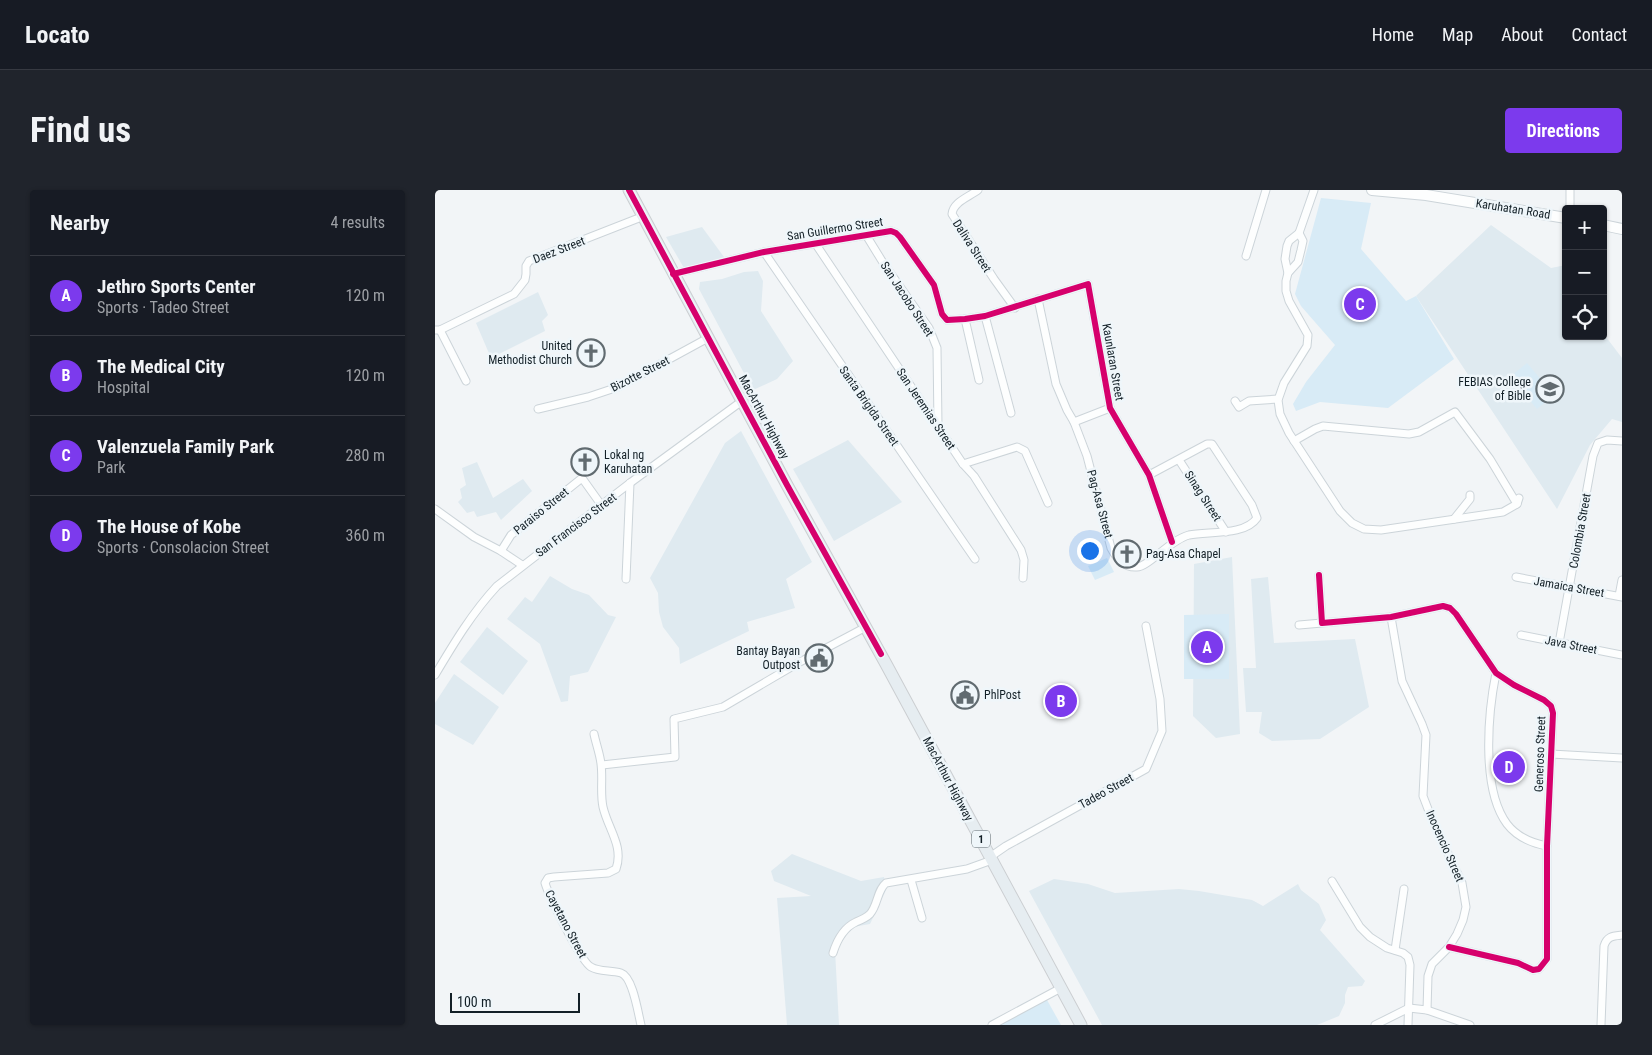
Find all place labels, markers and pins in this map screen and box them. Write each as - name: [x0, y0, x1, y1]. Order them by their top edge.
- pin: C: [1344, 285, 1376, 323]
- church icon: United Methodist Church: [576, 338, 606, 368]
- place label: United Methodist Church: [488, 339, 572, 367]
- school or university icon: FEBIAS College of Bible: [1535, 374, 1565, 404]
- place label: FEBIAS College of Bible: [1458, 375, 1531, 403]
- church icon: Lokal ng Karuhatan: [570, 447, 600, 477]
- place label: Lokal ng Karuhatan: [604, 448, 653, 476]
- church icon: Pag-Asa Chapel: [1112, 539, 1142, 569]
- place label: Pag-Asa Chapel: [1146, 547, 1221, 561]
- pin: A: [1191, 628, 1223, 666]
- public building icon: Bantay Bayan Outpost: [804, 643, 834, 673]
- place label: Bantay Bayan Outpost: [736, 644, 800, 672]
- public building icon: PhlPost: [950, 680, 980, 710]
- pin: B: [1045, 682, 1077, 720]
- place label: PhlPost: [984, 688, 1021, 702]
- pin: D: [1493, 748, 1525, 786]

